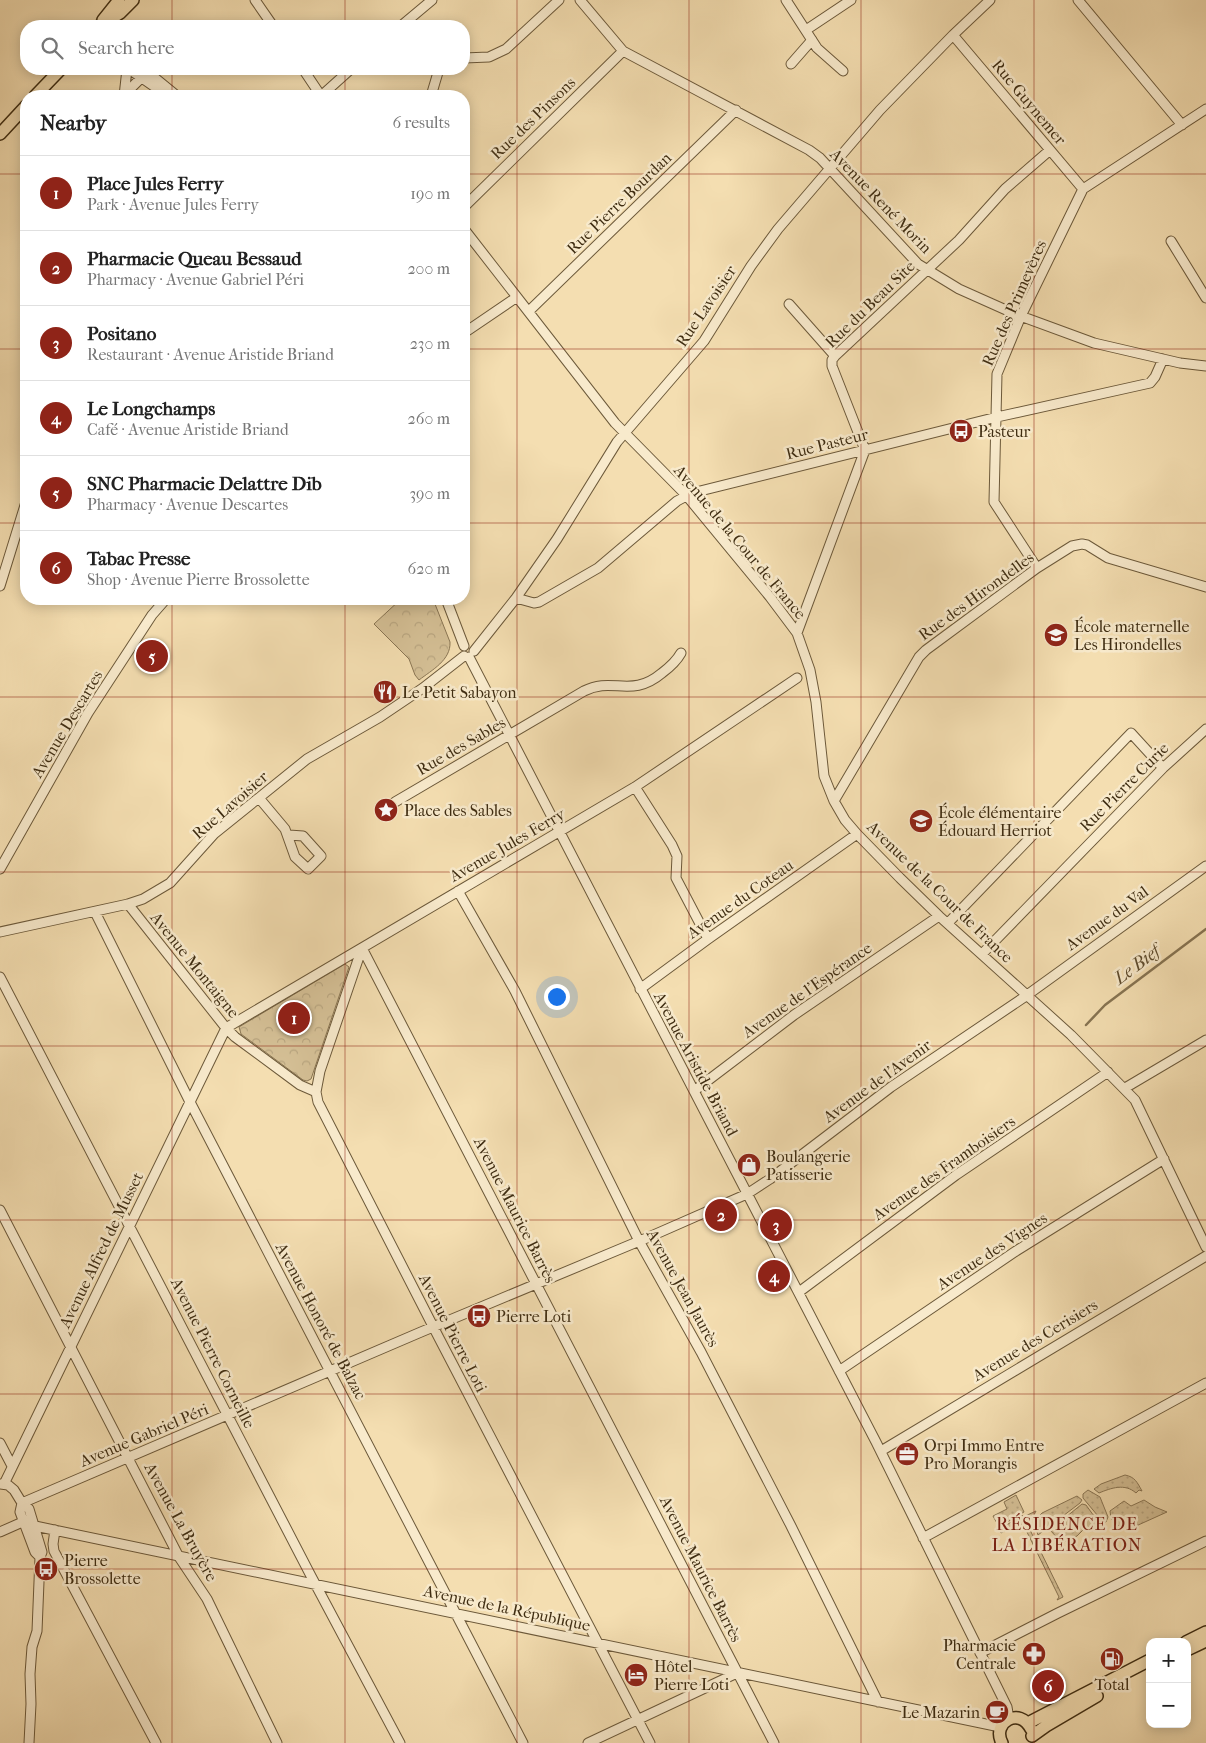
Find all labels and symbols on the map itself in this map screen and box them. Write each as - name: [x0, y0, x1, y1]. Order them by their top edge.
- street label: Rue Guynemer: [988, 56, 1070, 149]
- street label: Rue des Pinsons: [487, 73, 579, 163]
- street label: Avenue René Morin: [825, 144, 936, 258]
- street label: Rue Pierre Bourdan: [563, 148, 676, 258]
- street label: Rue des Primevères: [978, 237, 1050, 369]
- street label: Rue du Beau Site: [821, 256, 919, 352]
- street label: Rue Lavoisier: [672, 262, 740, 350]
- bus stop icon: Pasteur: [948, 418, 974, 444]
- place label: Pasteur: [978, 422, 1030, 441]
- street label: Rue Pasteur: [784, 425, 870, 463]
- street label: Avenue de la Cour de France: [669, 460, 810, 623]
- street label: Rue des Hirondelles: [915, 548, 1038, 644]
- place label: École maternelle Les Hirondelles: [1074, 616, 1189, 654]
- school or university icon: École maternelle Les Hirondelles: [1043, 622, 1069, 648]
- pin: 5: [136, 637, 168, 675]
- street label: Avenue Descartes: [27, 667, 107, 782]
- restaurant icon: Le Petit Sabayon: [372, 679, 398, 705]
- place label: Le Petit Sabayon: [402, 683, 517, 702]
- street label: Rue des Sables: [413, 713, 509, 779]
- street label: Rue Pierre Curie: [1076, 739, 1172, 835]
- street label: Rue Lavoisier: [188, 767, 272, 843]
- place icon: Place des Sables: [373, 797, 399, 823]
- place label: Place des Sables: [404, 801, 512, 820]
- place label: École élémentaire Édouard Herriot: [938, 802, 1061, 840]
- street label: Avenue Jules Ferry: [445, 804, 568, 886]
- school or university icon: École élémentaire Édouard Herriot: [908, 808, 934, 834]
- street label: Avenue de la Cour de France: [862, 817, 1017, 967]
- street label: Avenue du Coteau: [683, 855, 797, 943]
- street label: Avenue du Val: [1061, 881, 1152, 955]
- street label: Avenue Montaigne: [146, 908, 243, 1022]
- street label: Avenue de l'Espérance: [738, 938, 875, 1042]
- water label: Le Bief: [1108, 939, 1167, 990]
- your location: [544, 984, 570, 1010]
- street label: Avenue Aristide Briand: [649, 988, 742, 1140]
- pin: 1: [278, 999, 310, 1037]
- street label: Avenue de l'Avenir: [819, 1035, 935, 1127]
- street label: Avenue des Framboisiers: [868, 1112, 1019, 1225]
- street label: Avenue Maurice Barrès: [470, 1133, 560, 1286]
- place label: Boulangerie Patisserie: [766, 1147, 850, 1184]
- shop icon: Boulangerie Patisserie: [736, 1152, 762, 1178]
- street label: Avenue Alfred de Musset: [55, 1169, 147, 1332]
- pin: 2: [705, 1196, 737, 1234]
- pin: 3: [760, 1206, 792, 1244]
- street label: Avenue des Vignes: [932, 1208, 1051, 1294]
- street label: Avenue Jean Jaurès: [642, 1225, 723, 1350]
- street label: Avenue Honoré de Balzac: [271, 1239, 370, 1403]
- pin: 4: [758, 1257, 790, 1295]
- street label: Avenue Pierre Loti: [415, 1270, 491, 1396]
- street label: Avenue Pierre Corneille: [166, 1274, 259, 1431]
- street label: Avenue des Cerisiers: [968, 1295, 1101, 1385]
- bus stop icon: Pierre Loti: [466, 1303, 492, 1329]
- place label: Pierre Loti: [496, 1307, 572, 1326]
- street label: Avenue Gabriel Péri: [76, 1399, 211, 1471]
- place label: Orpi Immo Entre Pro Morangis: [924, 1436, 1044, 1473]
- office icon: Orpi Immo Entre Pro Morangis: [894, 1441, 920, 1467]
- street label: Avenue La Bruyère: [140, 1459, 221, 1585]
- street label: Avenue Maurice Barrès: [656, 1492, 746, 1645]
- district label: RÉSIDENCE DE LA LIBÉRATION: [991, 1513, 1143, 1556]
- place label: Pierre Brossolette: [64, 1551, 141, 1588]
- bus stop icon: Pierre Brossolette: [33, 1556, 59, 1582]
- street label: Avenue de la République: [421, 1581, 592, 1635]
- place label: Pharmacie Centrale: [943, 1636, 1016, 1673]
- pharmacy icon: Pharmacie Centrale: [1021, 1641, 1047, 1667]
- fuel station icon: Total: [1099, 1646, 1125, 1672]
- place label: Hôtel Pierre Loti: [654, 1657, 730, 1694]
- hotel icon: Hôtel Pierre Loti: [623, 1662, 649, 1688]
- pin: 6: [1032, 1667, 1064, 1705]
- place label: Total: [1095, 1675, 1130, 1694]
- cafe icon: Le Mazarin: [984, 1699, 1010, 1725]
- place label: Le Mazarin: [902, 1703, 981, 1722]

